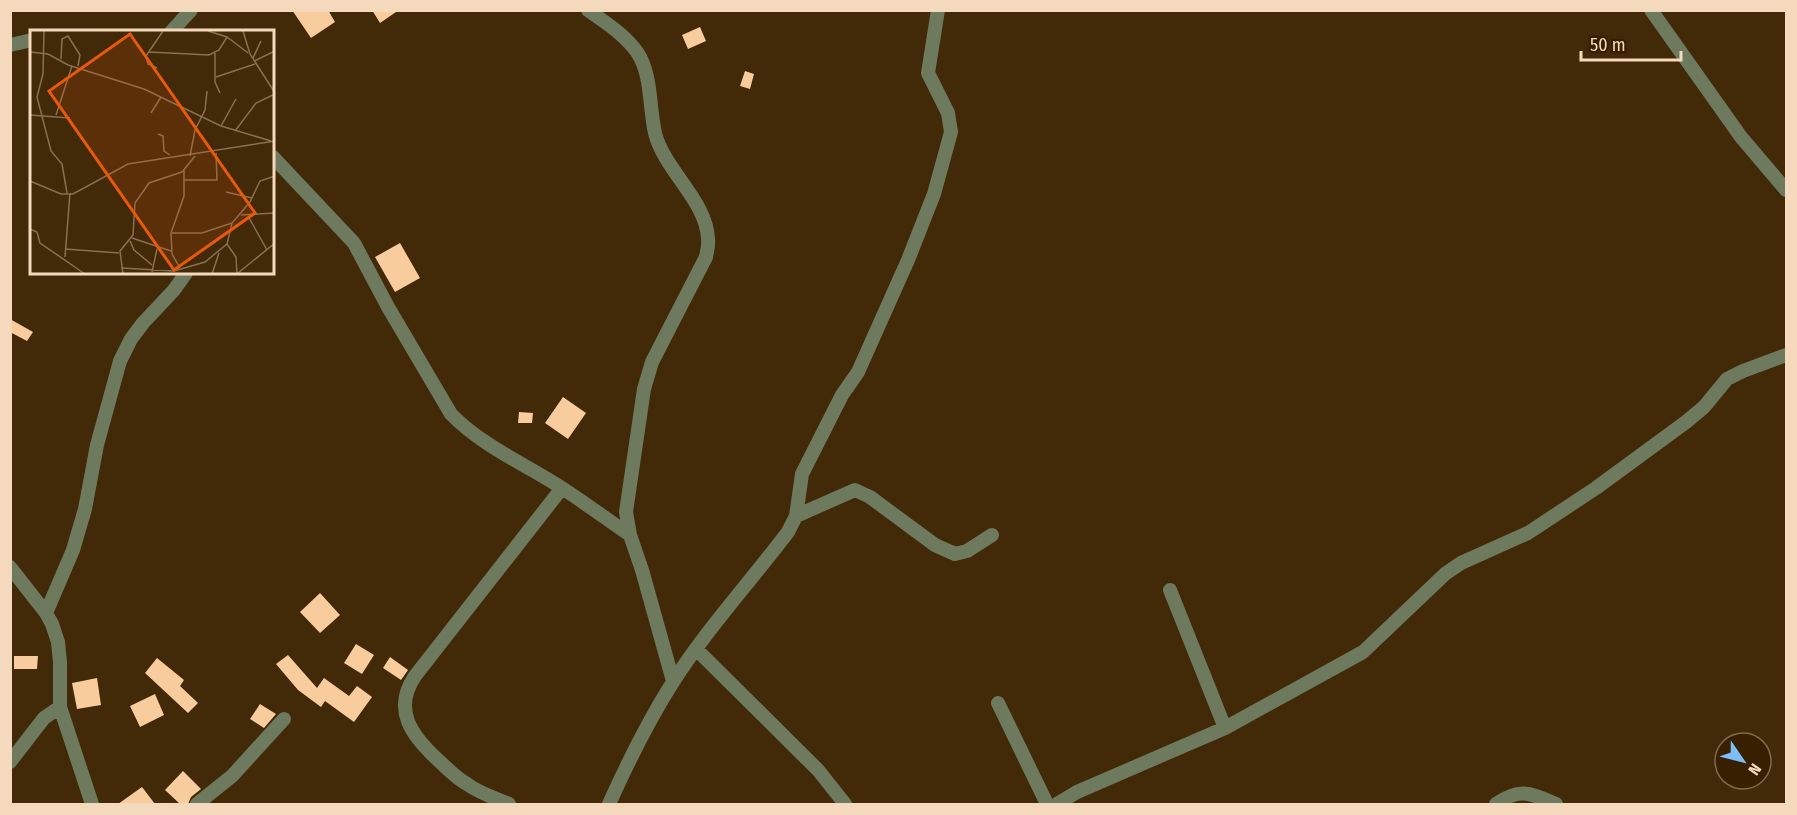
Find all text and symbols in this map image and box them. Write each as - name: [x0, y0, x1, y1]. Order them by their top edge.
- scale bar: [1581, 24, 1682, 62]
- inset map: [30, 30, 274, 274]
- text: 50 m: [1590, 34, 1626, 56]
- north arrow: [1713, 731, 1773, 791]
- text: N: [1744, 760, 1765, 779]

